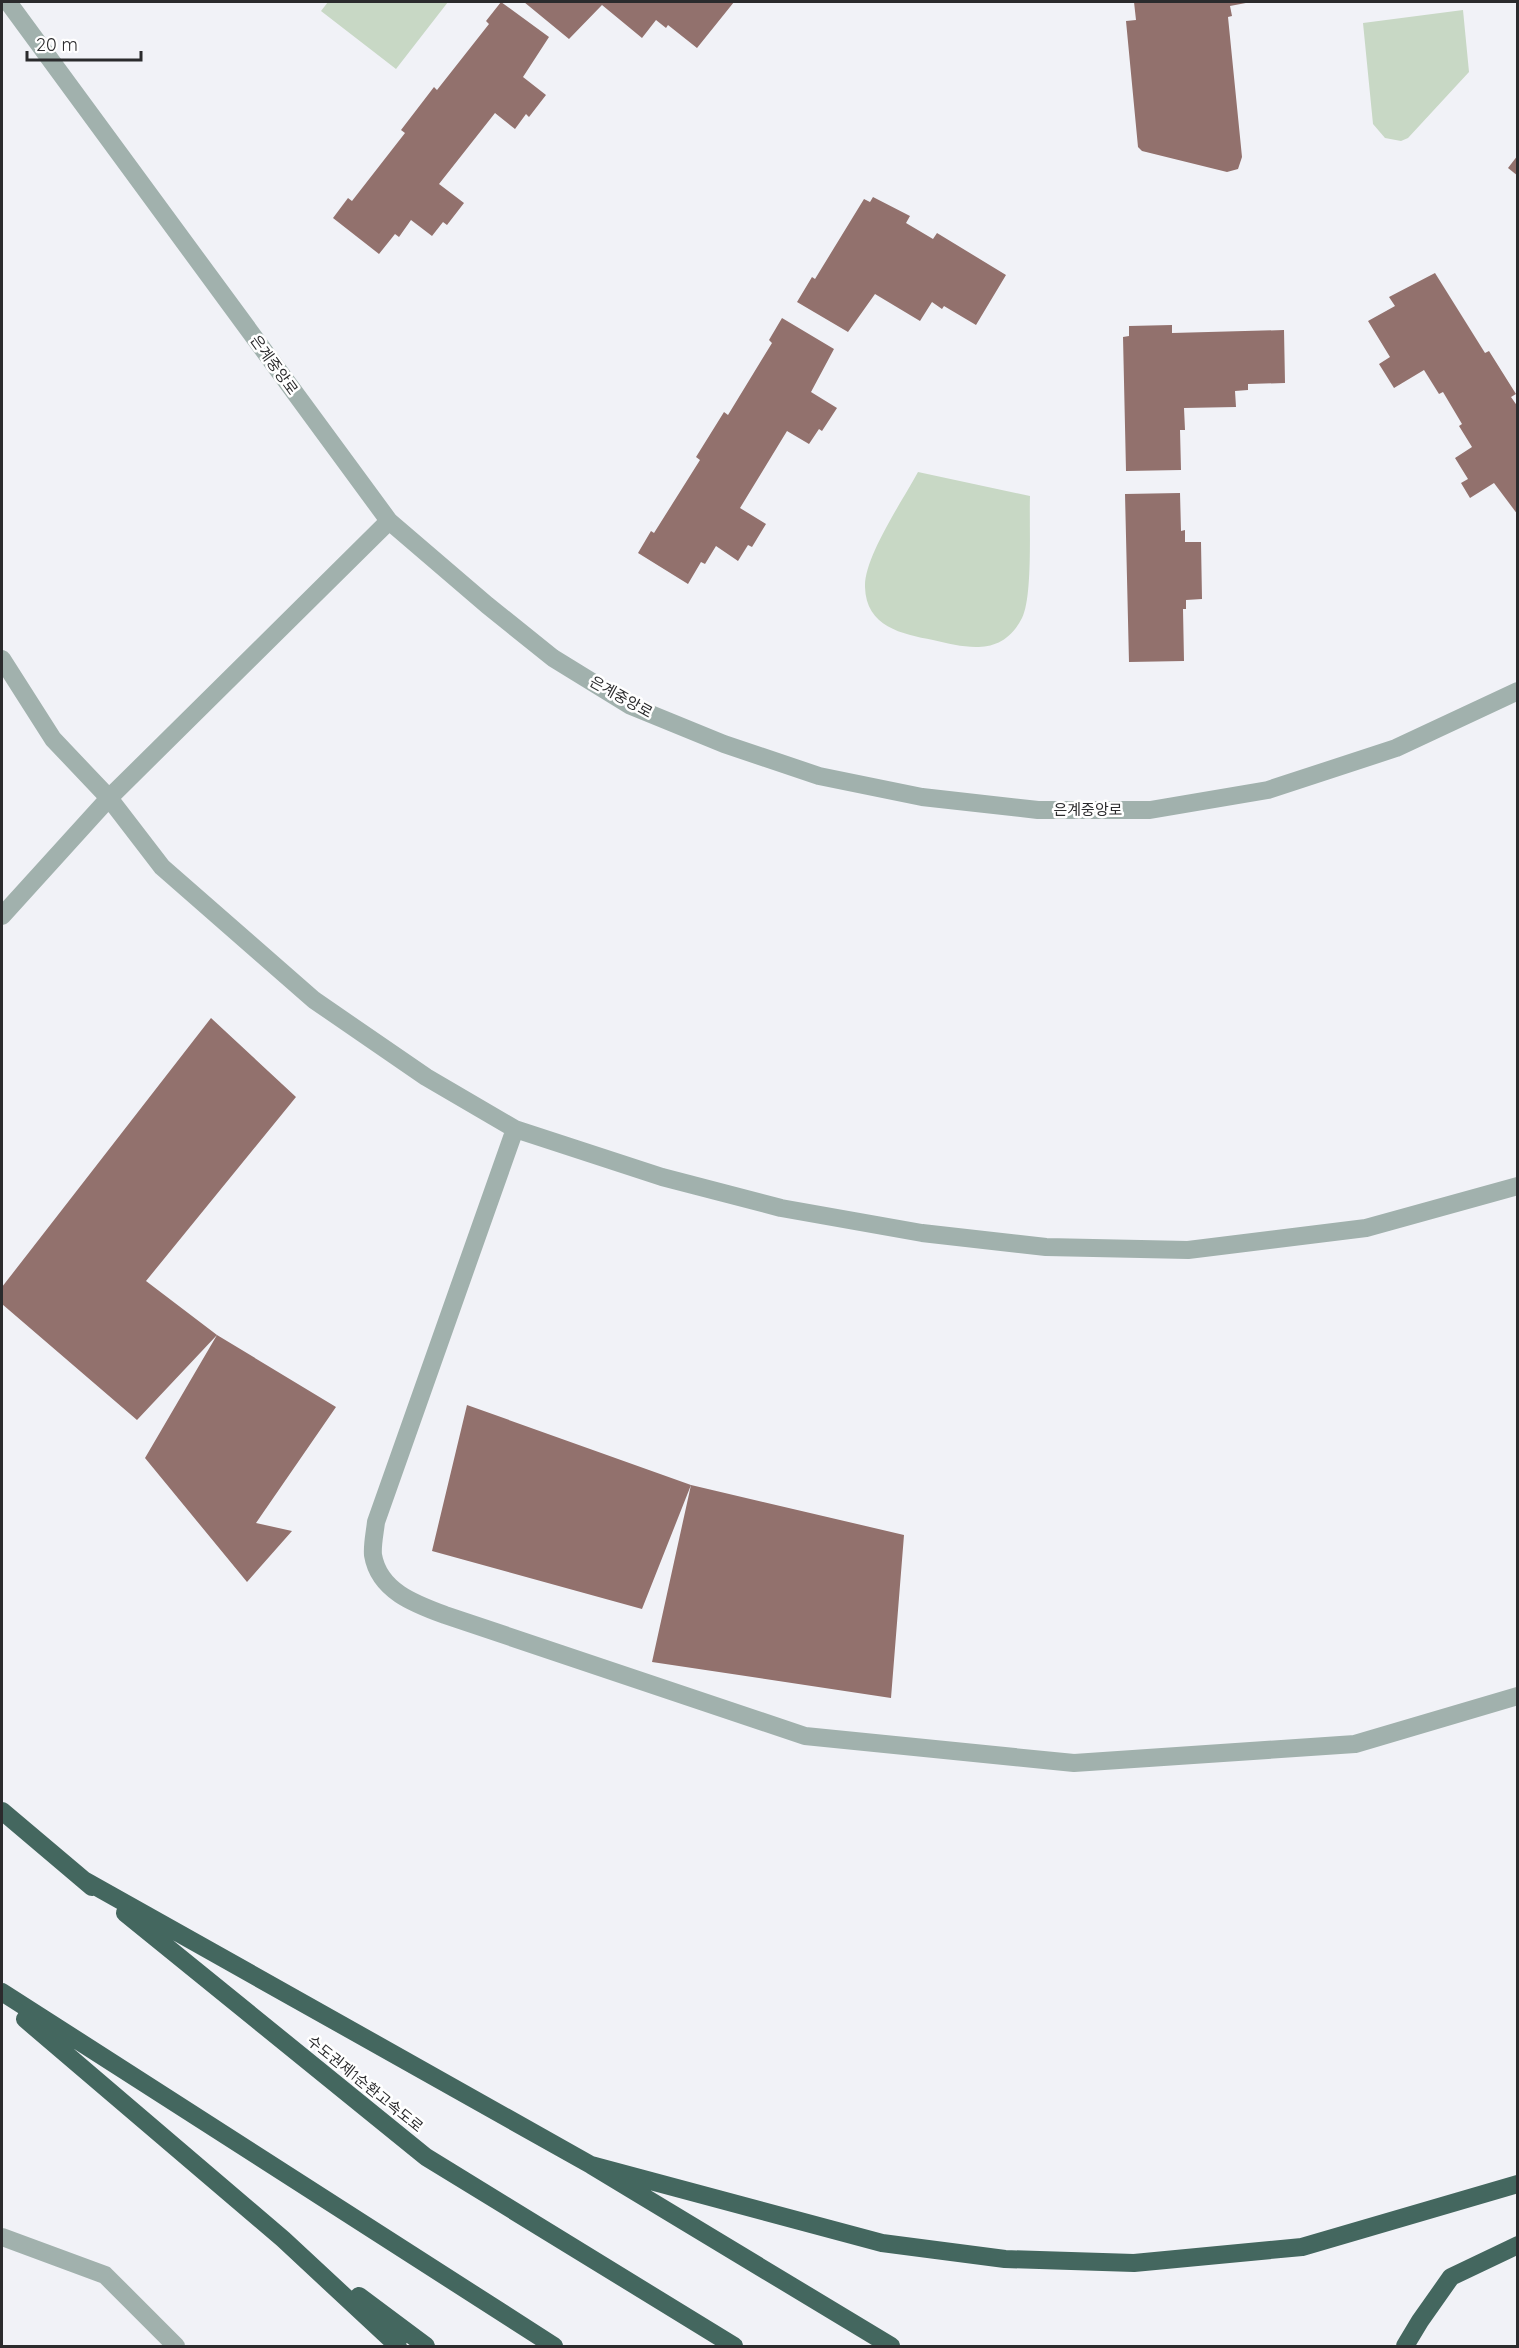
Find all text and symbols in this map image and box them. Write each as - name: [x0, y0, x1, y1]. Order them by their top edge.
- scale bar: [27, 24, 141, 62]
- text: 20 m: [36, 33, 78, 56]
- street label: 은계중앙로: [246, 331, 302, 398]
- street label: 은계중앙로: [586, 672, 656, 722]
- street label: 은계중앙로: [1053, 800, 1123, 819]
- street label: 수도권제1순환고속도로: [304, 2031, 427, 2136]

